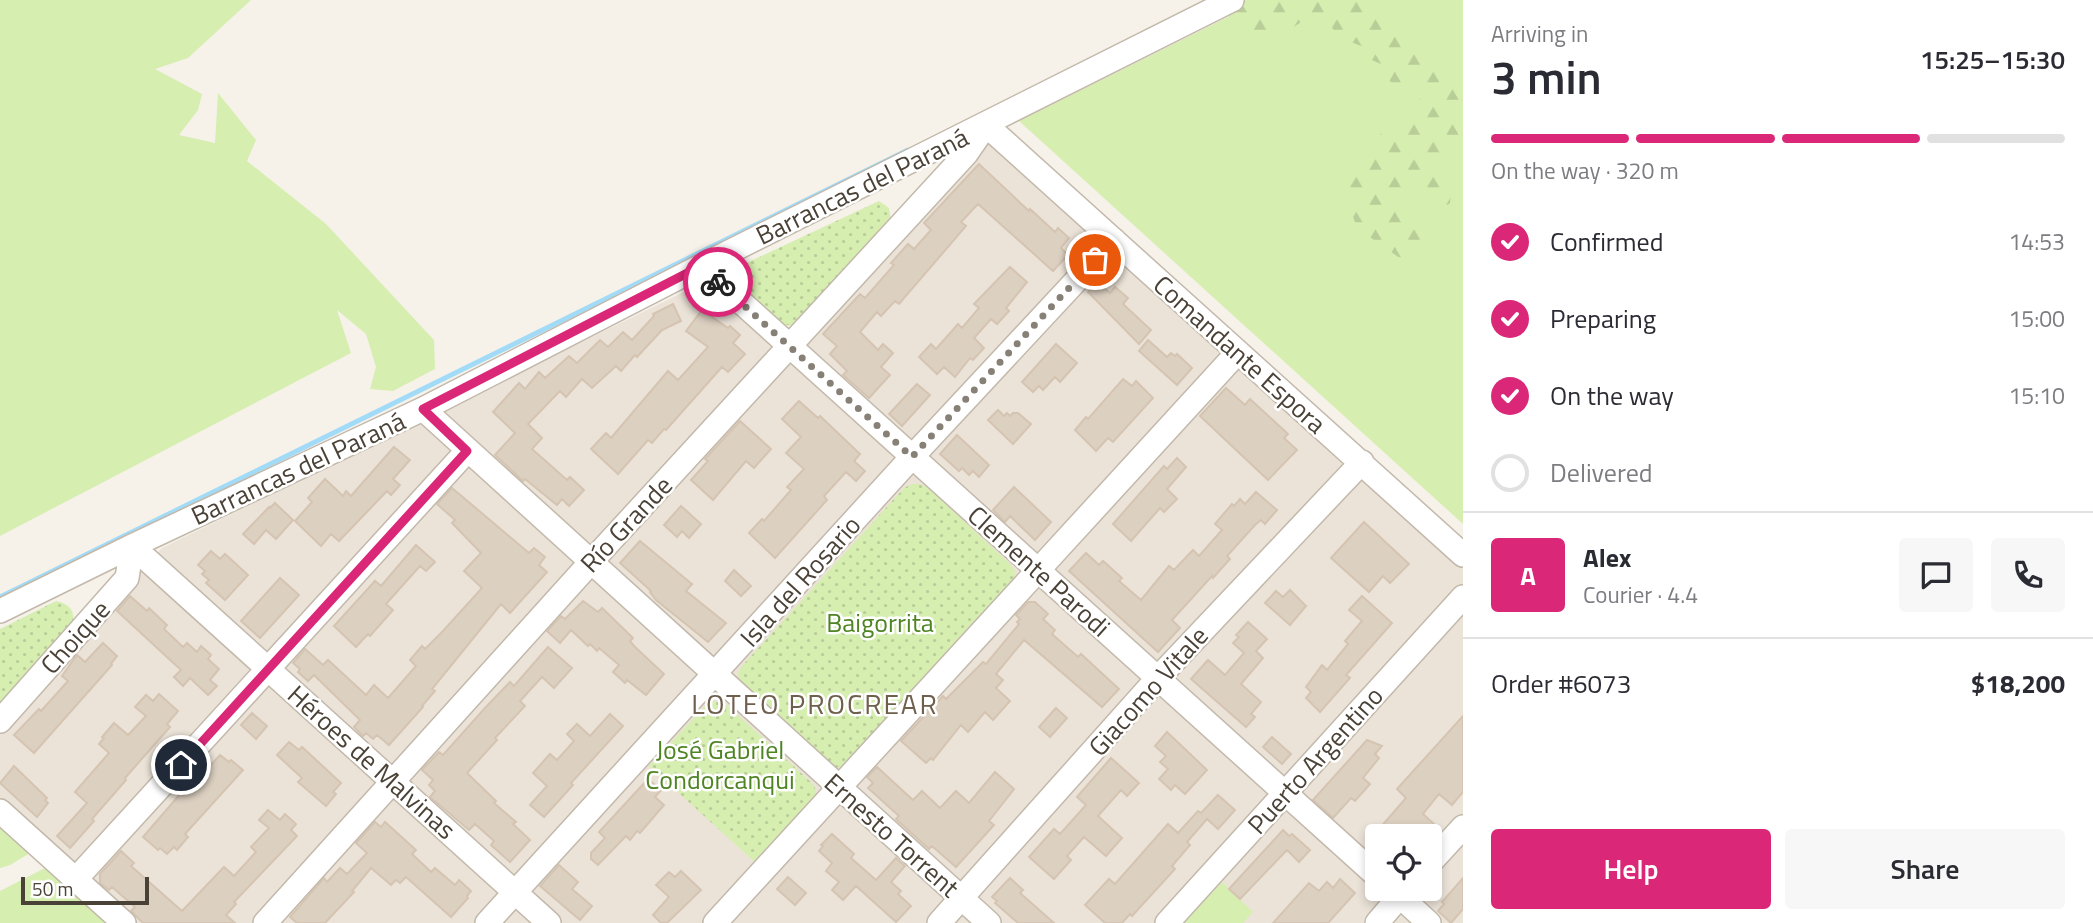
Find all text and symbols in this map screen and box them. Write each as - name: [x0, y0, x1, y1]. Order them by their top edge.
- text: Arriving in: [1491, 16, 1588, 51]
- text: 15:25–15:30: [1920, 40, 2065, 79]
- text: 3 min: [1491, 42, 1602, 112]
- street label: Barrancas del Paraná: [749, 118, 975, 254]
- text: On the way · 320 m: [1491, 153, 1679, 188]
- text: Confirmed: [1550, 222, 1664, 261]
- icon: check: [1491, 223, 1529, 261]
- text: 14:53: [2008, 224, 2065, 259]
- pin: [1065, 230, 1125, 290]
- icon: bag: [1076, 241, 1114, 279]
- courier: [683, 247, 753, 317]
- icon: bike: [699, 263, 737, 301]
- street label: Comandante Espora: [1145, 266, 1335, 442]
- text: Preparing: [1550, 299, 1656, 338]
- icon: check: [1491, 300, 1529, 338]
- text: 15:00: [2008, 301, 2065, 336]
- text: On the way: [1550, 376, 1674, 415]
- icon: check: [1491, 377, 1529, 415]
- text: 15:10: [2008, 378, 2065, 413]
- street label: Barrancas del Paraná: [185, 401, 411, 535]
- text: Delivered: [1550, 453, 1653, 492]
- street label: Río Grande: [571, 467, 681, 581]
- street label: Clemente Parodi: [959, 496, 1119, 646]
- street label: Isla del Rosario: [730, 507, 870, 655]
- text: Alex: [1583, 538, 1631, 577]
- button: chat: [1899, 538, 1973, 612]
- button: phone: [1991, 538, 2065, 612]
- text: A: [1520, 556, 1536, 595]
- text: Courier · 4.4: [1583, 577, 1698, 612]
- street label: Choique: [31, 591, 119, 683]
- park label: Baigorrita: [826, 603, 934, 642]
- street label: Giacomo Vitale: [1079, 617, 1217, 765]
- text: Order #6073: [1491, 664, 1631, 703]
- text: $18,200: [1971, 664, 2065, 703]
- street label: Héroes de Malvinas: [279, 676, 465, 848]
- street label: Puerto Argentino: [1238, 677, 1392, 843]
- district label: LOTEO PROCREAR: [691, 682, 939, 725]
- park label: José Gabriel Condorcanqui: [645, 730, 795, 799]
- pin: [151, 735, 211, 795]
- icon: home: [162, 746, 200, 784]
- street label: Ernesto Torrent: [816, 764, 968, 906]
- map controls: [1365, 824, 1442, 901]
- button: locate: [1365, 824, 1442, 901]
- button: Help: [1491, 829, 1771, 909]
- button: Share: [1785, 829, 2065, 909]
- scale bar: [21, 874, 149, 906]
- text: 50 m: [32, 874, 73, 903]

